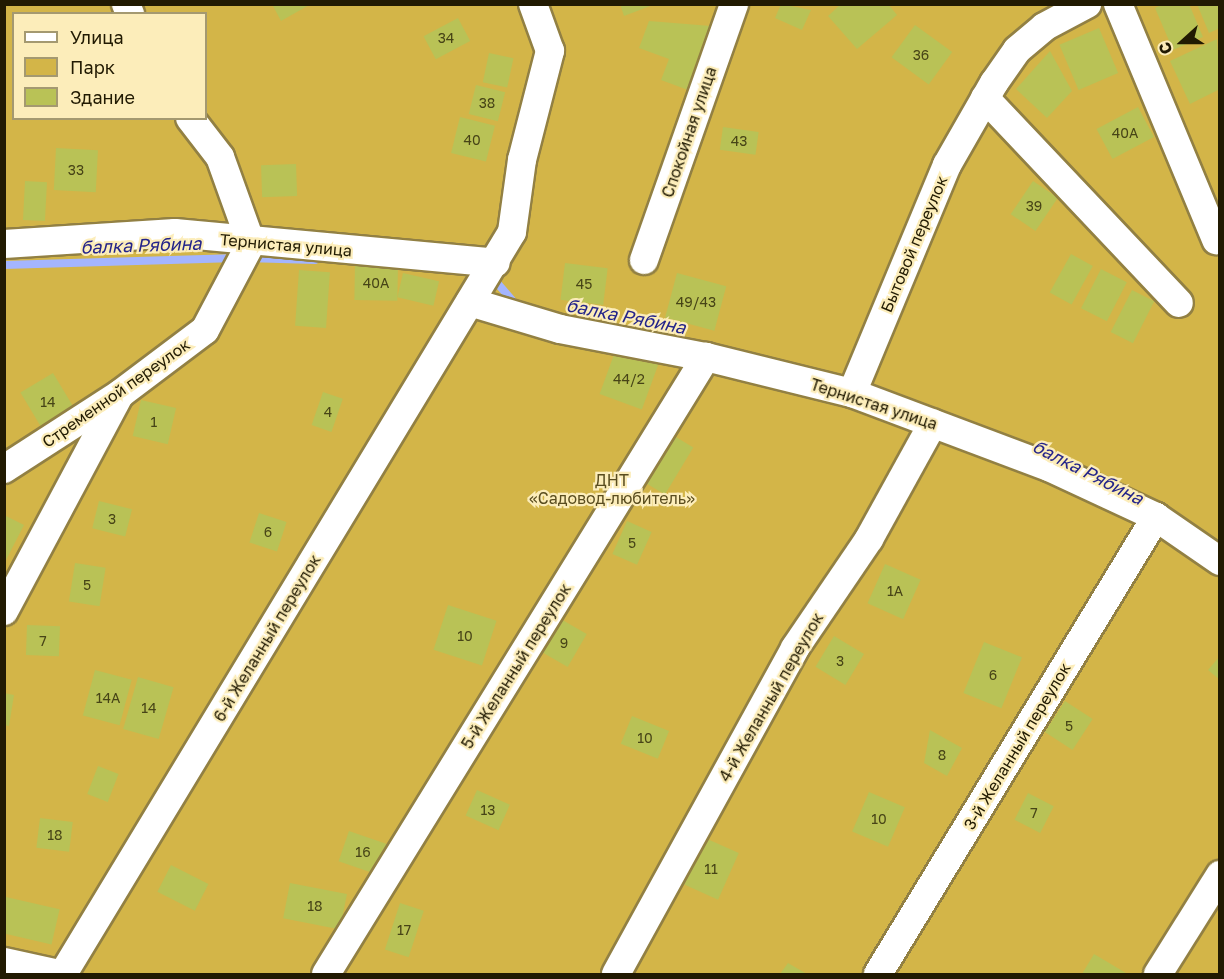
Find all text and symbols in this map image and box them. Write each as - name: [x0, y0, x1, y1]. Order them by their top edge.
- legend: [12, 12, 207, 120]
- north arrow: [1152, 12, 1212, 72]
- text: Улица: [70, 26, 124, 48]
- house number: 34: [438, 30, 454, 46]
- text: С: [1154, 40, 1177, 57]
- house number: 36: [913, 47, 929, 63]
- text: Парк: [70, 56, 115, 78]
- street label: Спокойная улица: [658, 64, 720, 200]
- text: Здание: [70, 86, 135, 108]
- house number: 38: [479, 95, 495, 111]
- house number: 40А: [1112, 125, 1138, 141]
- house number: 40: [463, 132, 481, 148]
- house number: 43: [731, 133, 747, 149]
- house number: 33: [68, 162, 84, 178]
- street label: Бытовой переулок: [877, 173, 951, 315]
- house number: 39: [1026, 198, 1042, 214]
- street label: Тернистая улица: [219, 230, 353, 260]
- water label: балка Рябина: [80, 232, 202, 258]
- house number: 40А: [363, 275, 389, 291]
- house number: 45: [576, 276, 592, 292]
- water label: балка Рябина: [564, 294, 688, 338]
- house number: 49/43: [676, 294, 716, 310]
- street label: Стременной переулок: [38, 335, 194, 451]
- house number: 44/2: [613, 371, 645, 387]
- street label: Тернистая улица: [808, 374, 940, 434]
- house number: 14: [40, 394, 56, 410]
- house number: 4: [324, 404, 332, 420]
- house number: 1: [151, 414, 157, 430]
- water label: балка Рябина: [1029, 435, 1147, 509]
- park label: ДНТ «Садовод-любитель»: [529, 470, 695, 508]
- house number: 3: [108, 511, 116, 527]
- house number: 6: [264, 524, 272, 540]
- house number: 5: [628, 535, 636, 551]
- street label: 6-й Желанный переулок: [209, 551, 325, 725]
- house number: 5: [83, 577, 91, 593]
- street label: 5-й Желанный переулок: [457, 580, 575, 752]
- house number: 1А: [887, 583, 903, 599]
- street label: 4-й Желанный переулок: [715, 609, 827, 785]
- house number: 10: [457, 628, 473, 644]
- house number: 7: [39, 633, 47, 649]
- house number: 9: [560, 635, 568, 651]
- house number: 3: [836, 653, 844, 669]
- street label: 3-й Желанный переулок: [960, 659, 1074, 833]
- house number: 6: [989, 667, 997, 683]
- house number: 14А: [96, 690, 120, 706]
- house number: 14: [141, 700, 157, 716]
- house number: 5: [1065, 718, 1073, 734]
- house number: 10: [637, 730, 653, 746]
- house number: 8: [938, 747, 946, 763]
- house number: 13: [481, 802, 495, 818]
- house number: 7: [1030, 805, 1038, 821]
- house number: 10: [871, 811, 887, 827]
- house number: 18: [47, 827, 63, 843]
- house number: 16: [355, 844, 371, 860]
- house number: 11: [704, 861, 718, 877]
- house number: 18: [307, 898, 323, 914]
- house number: 17: [397, 922, 411, 938]

